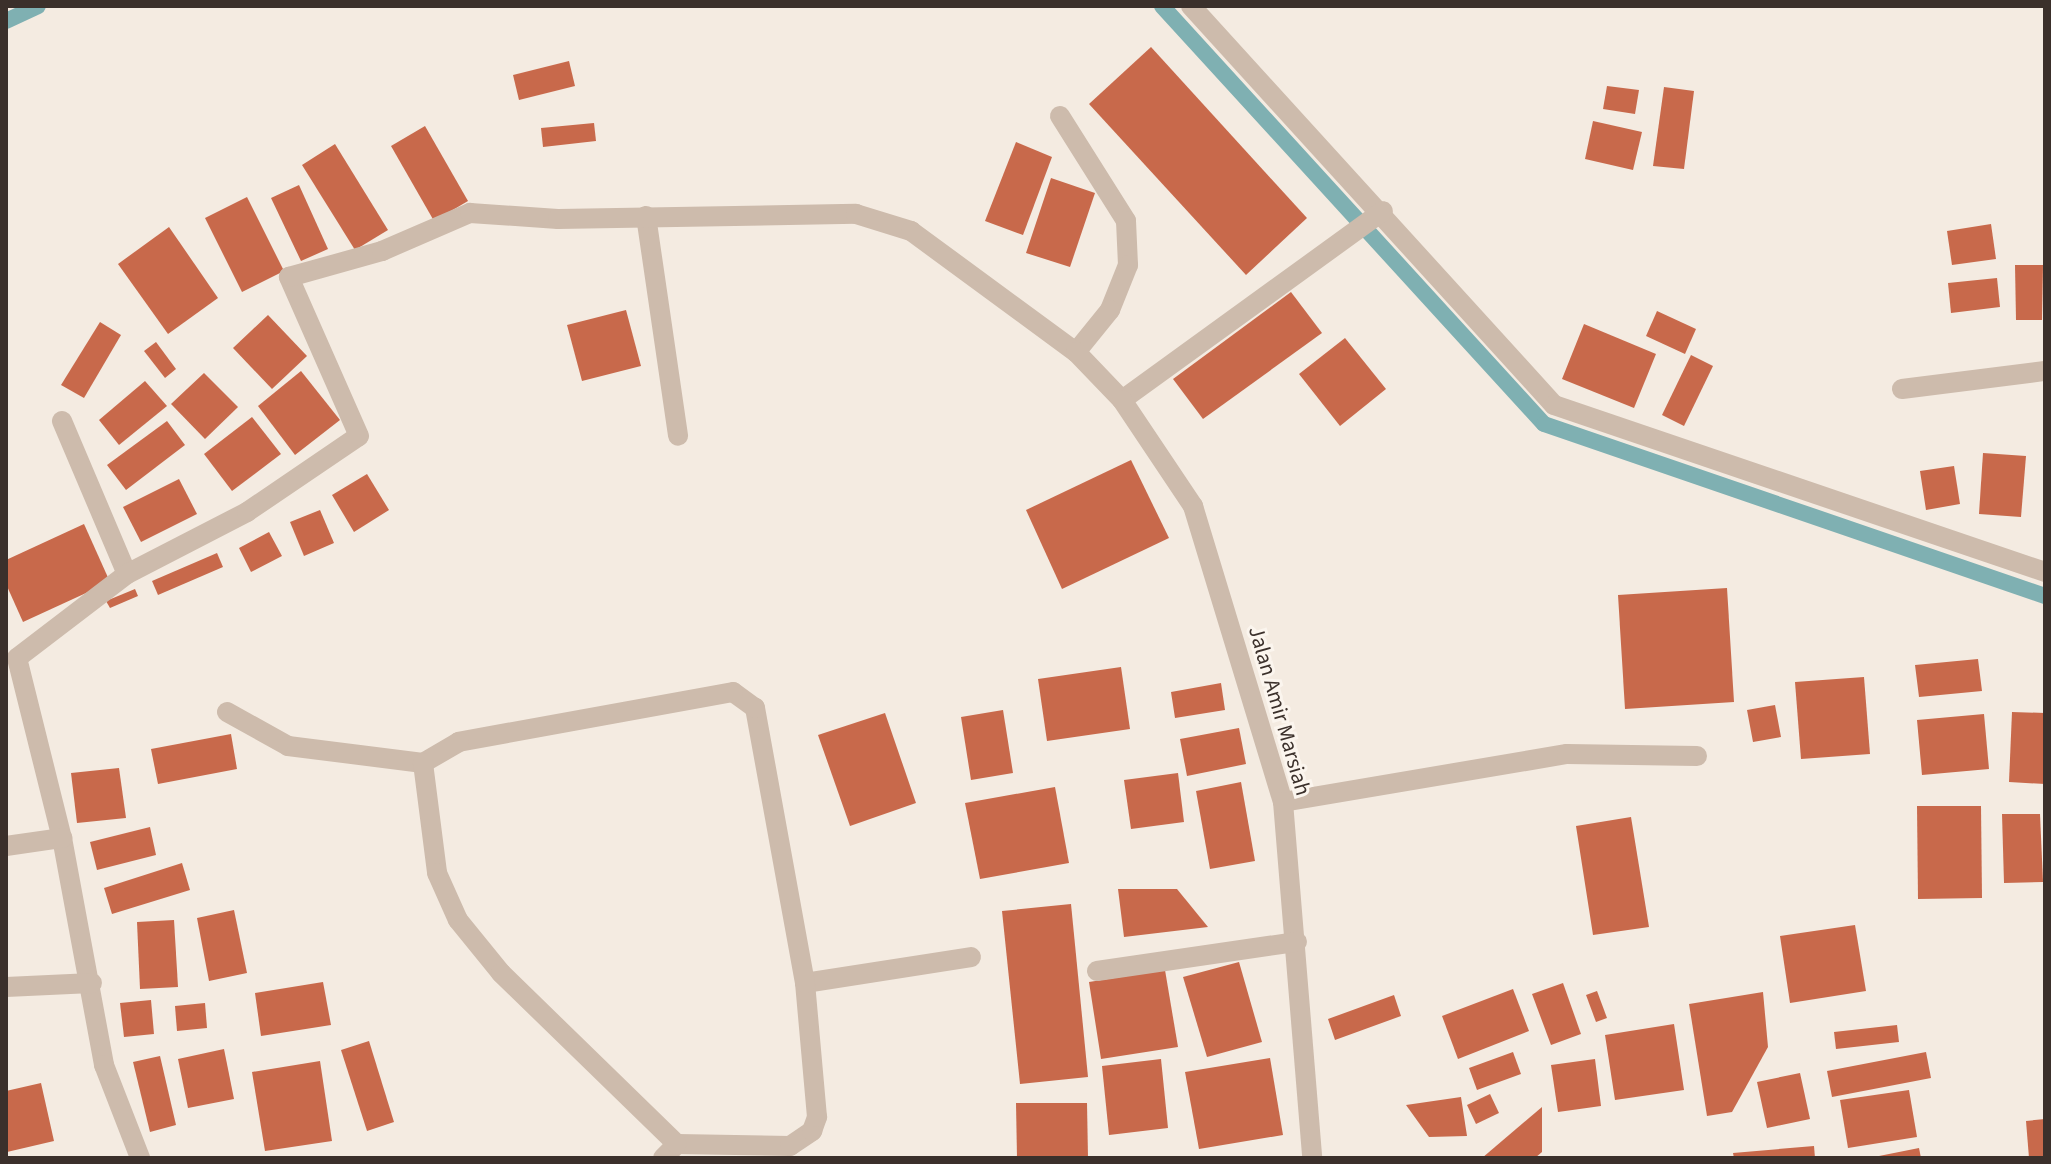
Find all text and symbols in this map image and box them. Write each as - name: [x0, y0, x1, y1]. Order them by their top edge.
- street label: Jalan Amir Marsiah: [1242, 623, 1316, 799]

